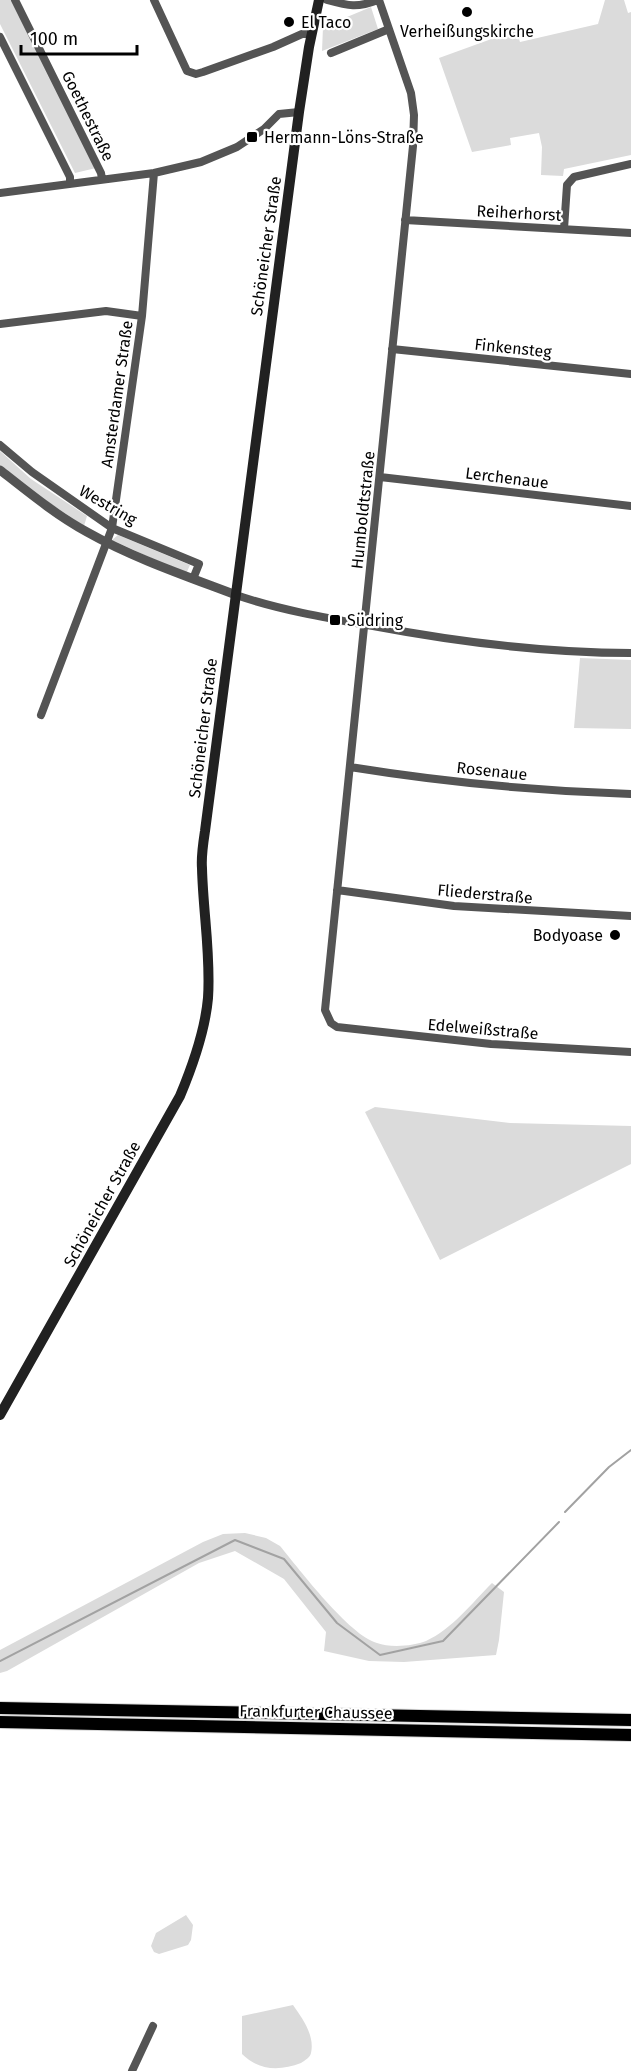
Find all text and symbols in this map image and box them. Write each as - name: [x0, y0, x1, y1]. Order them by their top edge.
- marker: Verheißungskirche: [460, 5, 474, 19]
- place label: El Taco: [301, 13, 351, 32]
- marker: El Taco: [282, 15, 296, 29]
- scale bar: [21, 18, 136, 56]
- place label: Verheißungskirche: [400, 22, 534, 41]
- text: 100 m: [30, 28, 78, 50]
- street label: Goethestraße: [58, 68, 118, 164]
- place label: Hermann-Löns-Straße: [264, 128, 424, 147]
- marker: Hermann-Löns-Straße: [245, 130, 259, 144]
- street label: Schöneicher Straße: [247, 175, 285, 317]
- street label: Reiherhorst: [476, 201, 562, 225]
- street label: Amsterdamer Straße: [97, 319, 137, 469]
- street label: Finkensteg: [474, 335, 553, 362]
- street label: Humboldtstraße: [347, 450, 379, 570]
- street label: Lerchenaue: [464, 463, 550, 493]
- street label: Westring: [76, 481, 141, 529]
- place label: Südring: [347, 611, 404, 630]
- marker: Südring: [328, 613, 342, 627]
- street label: Schöneicher Straße: [185, 657, 221, 799]
- street label: Rosenaue: [456, 758, 528, 784]
- street label: Fliederstraße: [437, 880, 533, 908]
- place label: Bodyoase: [533, 926, 603, 945]
- marker: Bodyoase: [608, 928, 622, 942]
- street label: Edelweißstraße: [427, 1015, 539, 1043]
- street label: Schöneicher Straße: [60, 1138, 144, 1270]
- street label: Frankfurter Chaussee: [239, 1701, 393, 1723]

